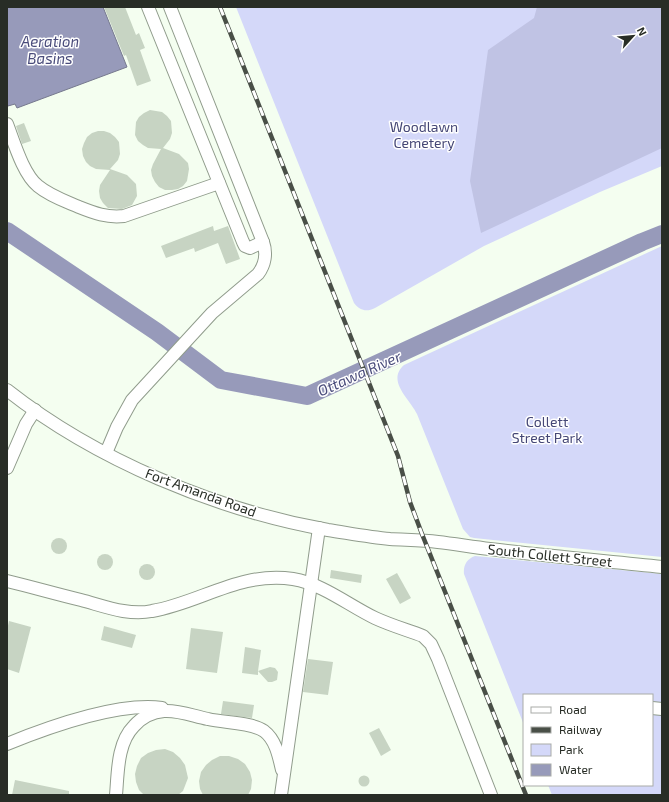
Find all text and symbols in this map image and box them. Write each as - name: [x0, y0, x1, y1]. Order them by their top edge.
- north arrow: [613, 16, 653, 56]
- text: N: [635, 25, 650, 38]
- water label: Aeration Basins: [20, 32, 79, 67]
- park label: Woodlawn Cemetery: [390, 118, 458, 151]
- water label: Ottawa River: [314, 346, 404, 399]
- park label: Collett Street Park: [512, 413, 582, 446]
- street label: Fort Amanda Road: [143, 464, 259, 520]
- street label: South Collett Street: [487, 540, 613, 570]
- legend: [523, 694, 653, 786]
- text: Road: [559, 702, 587, 716]
- text: Railway: [559, 722, 603, 736]
- text: Park: [559, 742, 584, 756]
- text: Water: [559, 762, 593, 776]

